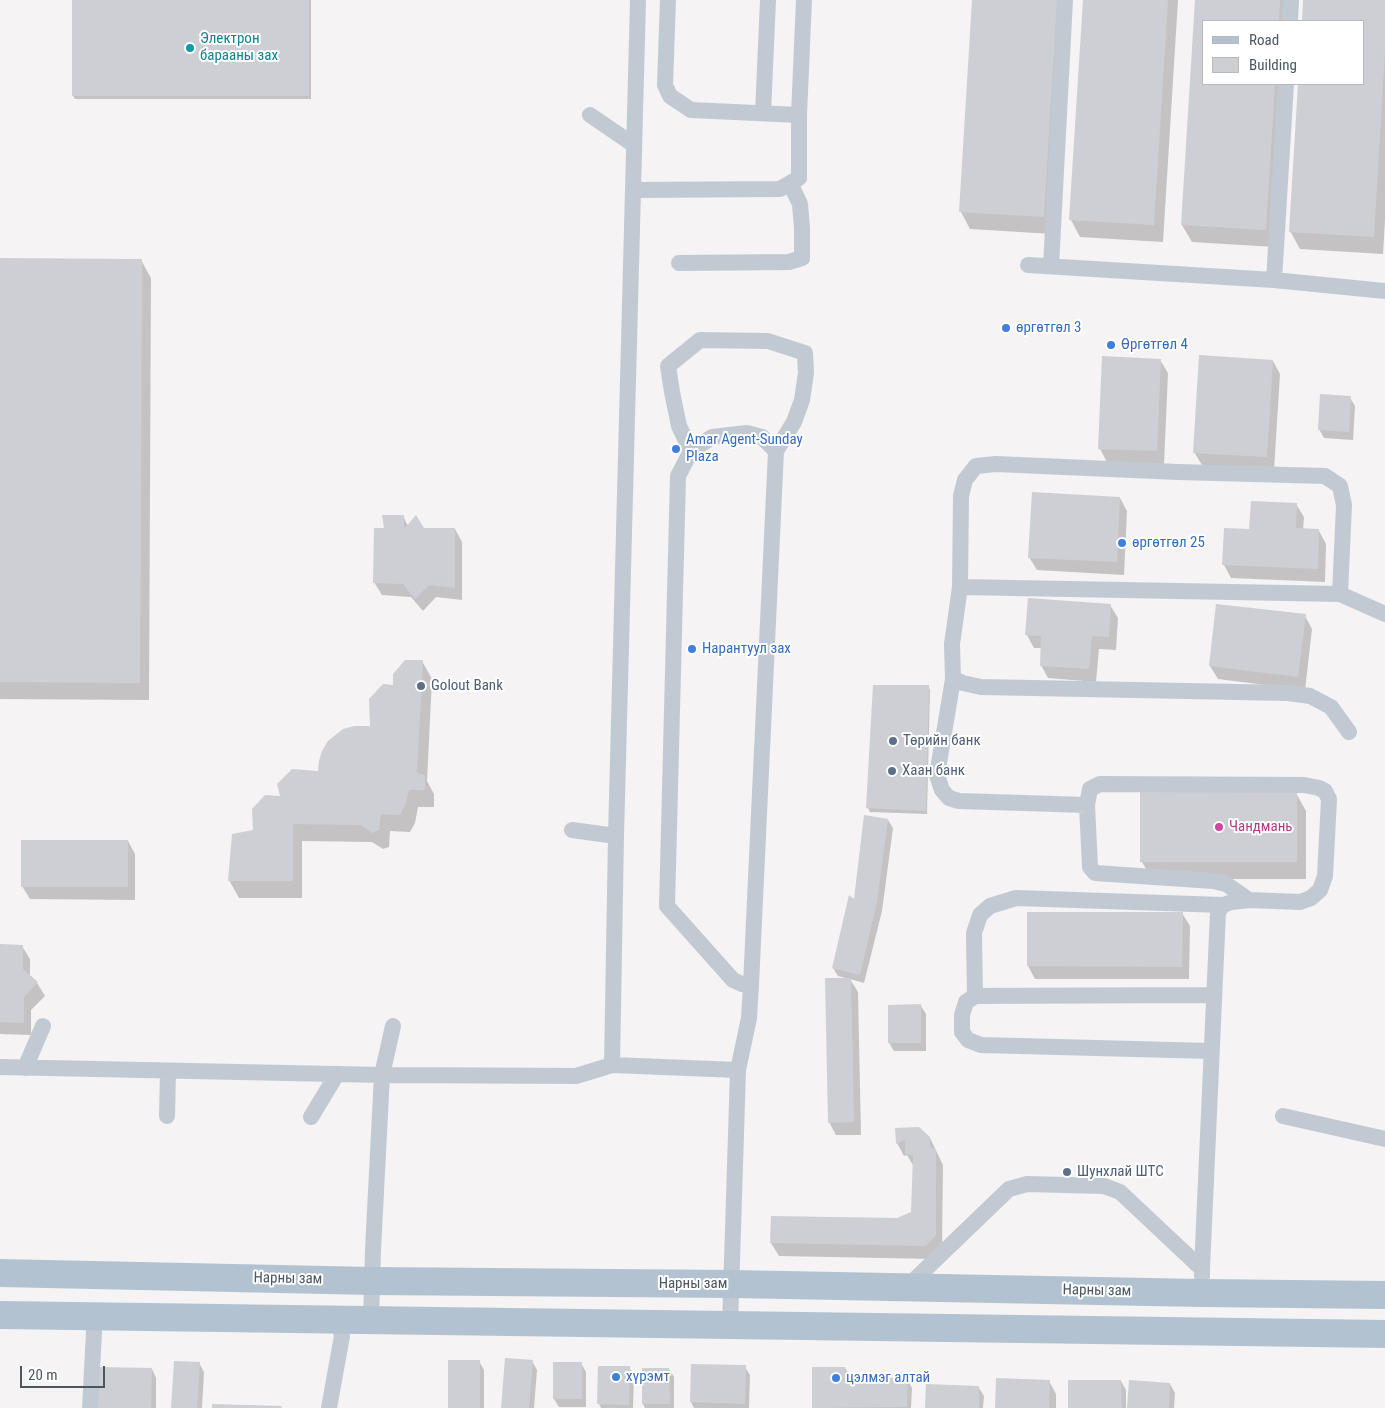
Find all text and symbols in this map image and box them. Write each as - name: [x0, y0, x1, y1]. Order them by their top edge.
- legend: [1202, 20, 1365, 85]
- place label: Электрон барааны зах: [200, 30, 278, 65]
- text: Road: [1249, 31, 1279, 49]
- marker: Электрон барааны зах: [184, 42, 196, 54]
- text: Building: [1249, 56, 1297, 74]
- place label: өргөтгөл 3: [1016, 319, 1082, 337]
- marker: өргөтгөл 3: [1000, 322, 1012, 334]
- place label: Өргөтгөл 4: [1121, 336, 1188, 354]
- marker: Өргөтгөл 4: [1105, 339, 1117, 351]
- place label: Amar Agent-Sunday Plaza: [686, 431, 803, 466]
- marker: Amar Agent-Sunday Plaza: [670, 443, 682, 455]
- place label: өргөтгөл 25: [1132, 534, 1205, 552]
- marker: өргөтгөл 25: [1116, 537, 1128, 549]
- place label: Нарантуул зах: [702, 640, 791, 658]
- marker: Нарантуул зах: [686, 643, 698, 655]
- place label: Golout Bank: [431, 677, 503, 695]
- marker: Golout Bank: [415, 680, 427, 692]
- place label: Төрийн банк: [903, 732, 981, 750]
- marker: Төрийн банк: [887, 735, 899, 747]
- place label: Хаан банк: [902, 762, 965, 780]
- marker: Хаан банк: [886, 765, 898, 777]
- place label: Чандмань: [1229, 818, 1293, 836]
- marker: Чандмань: [1213, 821, 1225, 833]
- place label: Шунхлай ШТС: [1077, 1163, 1164, 1181]
- marker: Шунхлай ШТС: [1061, 1166, 1073, 1178]
- street label: Нарны зам: [253, 1269, 323, 1289]
- street label: Нарны зам: [659, 1275, 727, 1293]
- street label: Нарны зам: [1062, 1281, 1132, 1301]
- scale bar: [22, 1356, 108, 1388]
- text: 20 m: [28, 1366, 58, 1384]
- place label: хүрэмт: [626, 1368, 670, 1386]
- place label: цэлмэг алтай: [846, 1369, 930, 1387]
- marker: хүрэмт: [610, 1371, 622, 1383]
- marker: цэлмэг алтай: [830, 1372, 842, 1384]

